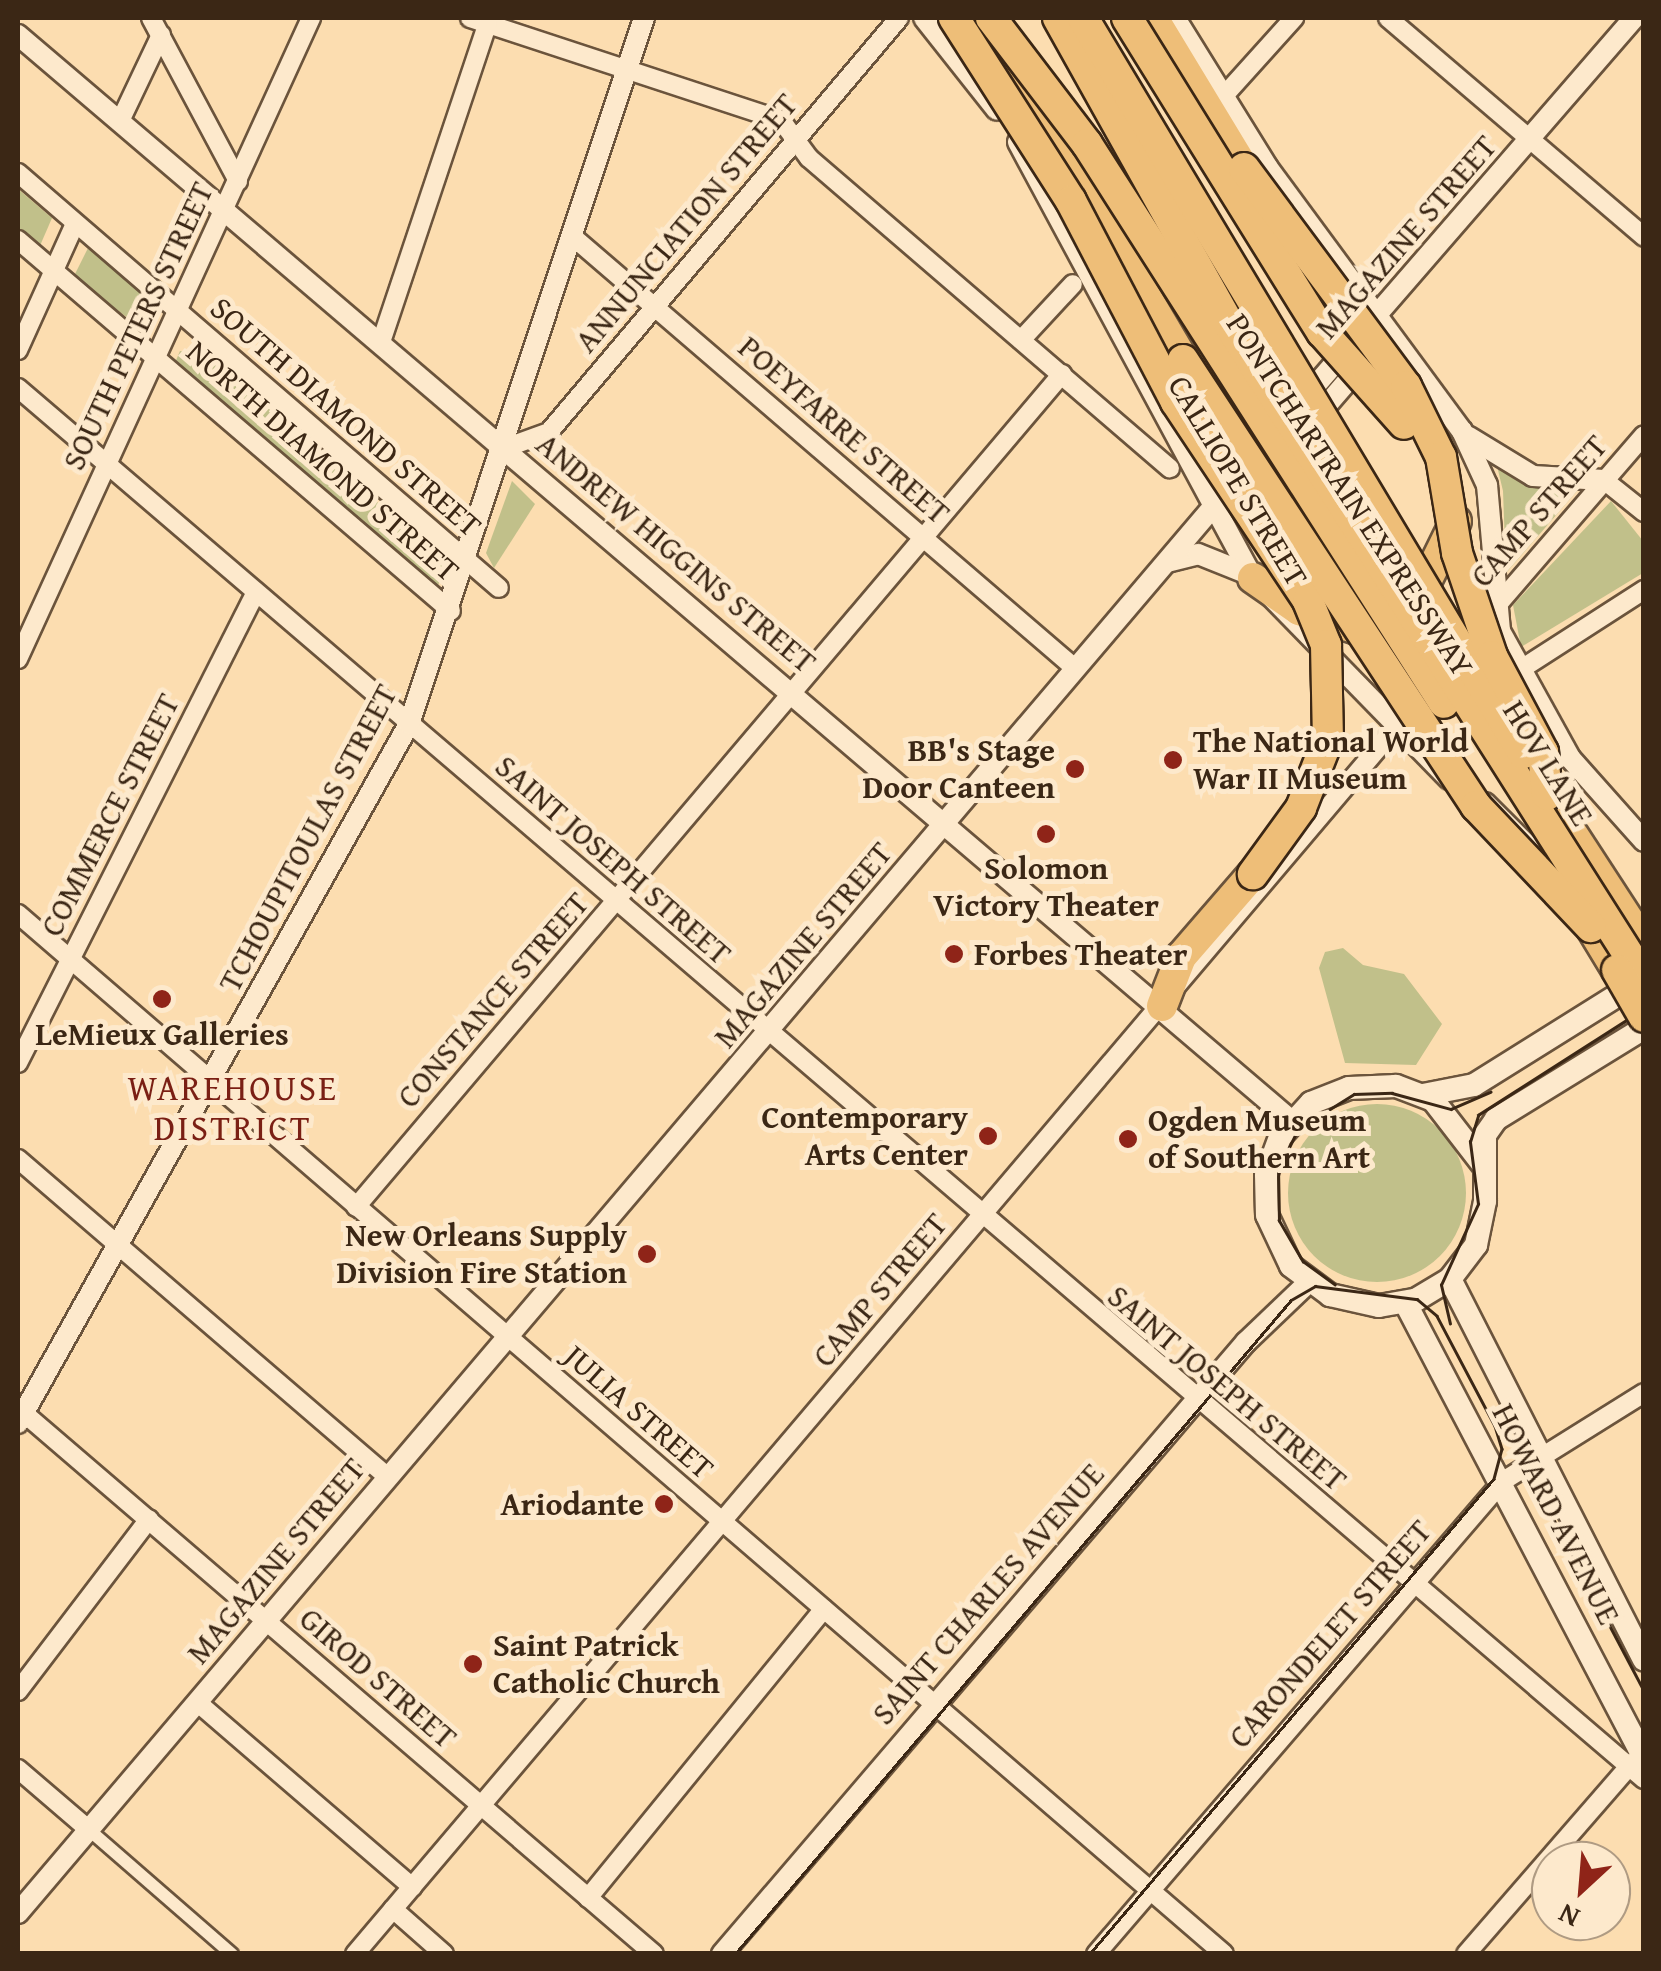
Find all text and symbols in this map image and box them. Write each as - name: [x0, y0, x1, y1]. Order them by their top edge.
- street label: ANNUNCIATION STREET: [567, 86, 805, 360]
- street label: MAGAZINE STREET: [1307, 128, 1505, 346]
- street label: SOUTH PETERS STREET: [54, 176, 222, 476]
- street label: SOUTH DIAMOND STREET: [203, 289, 489, 545]
- street label: PONTCHARTRAIN EXPRESSWAY: [1218, 307, 1482, 683]
- street label: POEYFARRE STREET: [731, 328, 957, 532]
- street label: NORTH DIAMOND STREET: [179, 332, 467, 590]
- street label: CALLIOPE STREET: [1160, 369, 1316, 593]
- street label: ANDREW HIGGINS STREET: [528, 425, 824, 681]
- street label: CAMP STREET: [1463, 427, 1615, 595]
- street label: TCHOUPITOULAS STREET: [211, 678, 405, 998]
- street label: COMMERCE STREET: [32, 687, 188, 943]
- street label: HOV LANE: [1495, 694, 1601, 832]
- place label: The National World War II Museum: [1193, 723, 1469, 798]
- place label: BB's Stage Door Canteen: [862, 732, 1055, 807]
- street label: SAINT JOSEPH STREET: [487, 747, 739, 973]
- marker: The National World War II Museum: [1162, 749, 1184, 771]
- marker: BB's Stage Door Canteen: [1064, 758, 1086, 780]
- marker: Solomon Victory Theater: [1035, 823, 1057, 845]
- street label: MAGAZINE STREET: [706, 834, 900, 1056]
- place label: Solomon Victory Theater: [933, 850, 1159, 925]
- street label: CONSTANCE STREET: [389, 885, 597, 1115]
- place label: Forbes Theater: [974, 935, 1187, 973]
- marker: Forbes Theater: [943, 943, 965, 965]
- marker: LeMieux Galleries: [151, 988, 173, 1010]
- place label: LeMieux Galleries: [35, 1015, 289, 1053]
- district label: WAREHOUSE DISTRICT: [128, 1067, 338, 1149]
- place label: Contemporary Arts Center: [762, 1099, 968, 1174]
- place label: Ogden Museum of Southern Art: [1148, 1102, 1370, 1177]
- marker: Contemporary Arts Center: [977, 1125, 999, 1147]
- marker: Ogden Museum of Southern Art: [1117, 1128, 1139, 1150]
- street label: CAMP STREET: [805, 1205, 955, 1375]
- place label: New Orleans Supply Division Fire Station: [337, 1217, 627, 1292]
- marker: New Orleans Supply Division Fire Station: [636, 1243, 658, 1265]
- street label: SAINT JOSEPH STREET: [1100, 1277, 1354, 1499]
- street label: JULIA STREET: [556, 1337, 722, 1487]
- street label: HOWARD AVENUE: [1484, 1398, 1628, 1630]
- street label: MAGAZINE STREET: [179, 1450, 373, 1672]
- street label: SAINT CHARLES AVENUE: [864, 1455, 1112, 1733]
- place label: Ariodante: [500, 1485, 644, 1523]
- marker: Ariodante: [653, 1493, 675, 1515]
- street label: CARONDELET STREET: [1221, 1512, 1439, 1756]
- street label: GIROD STREET: [292, 1599, 464, 1757]
- place label: Saint Patrick Catholic Church: [493, 1627, 720, 1702]
- marker: Saint Patrick Catholic Church: [462, 1653, 484, 1675]
- north arrow: [1531, 1841, 1631, 1941]
- text: N: [1551, 1894, 1586, 1939]

